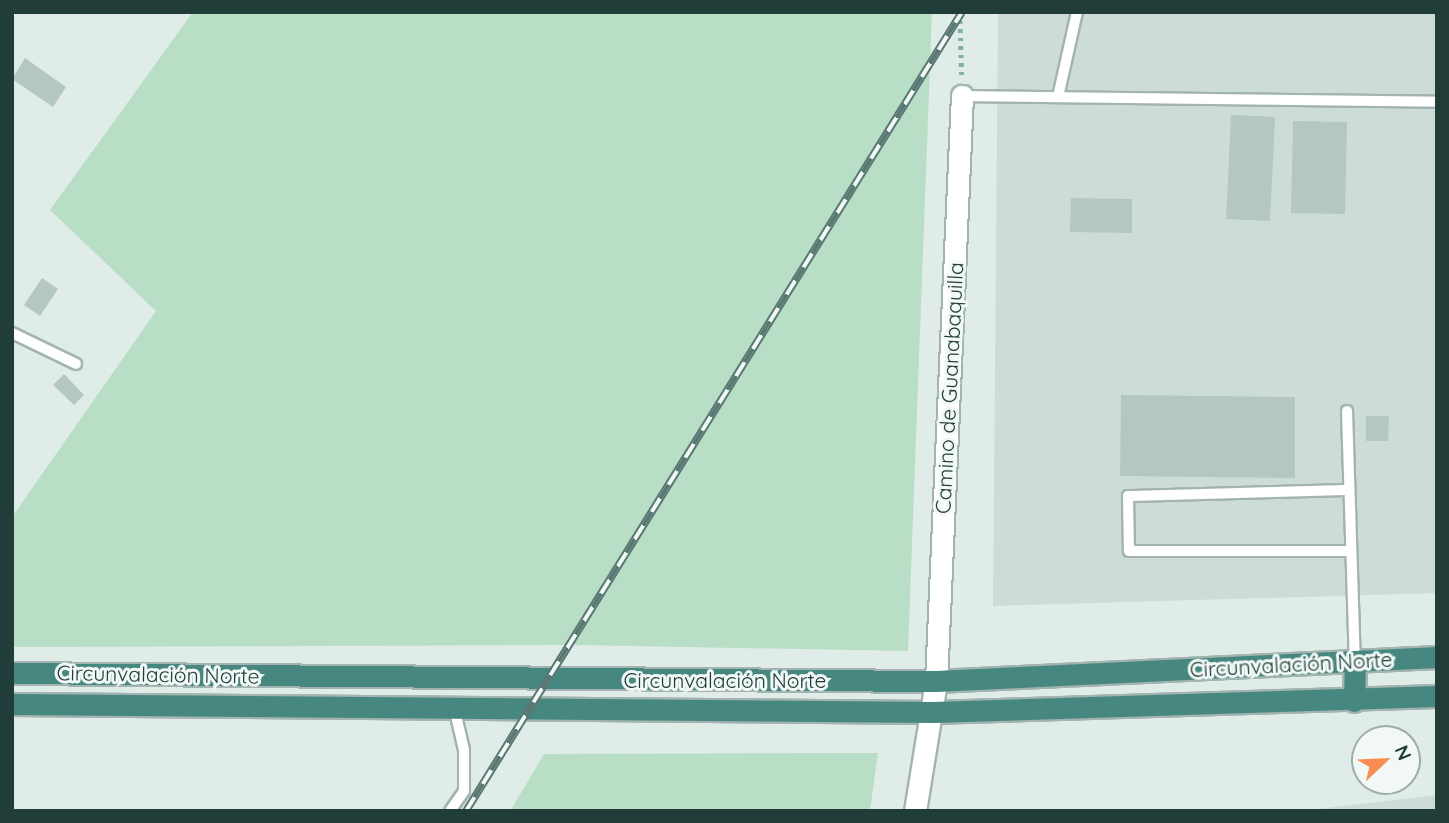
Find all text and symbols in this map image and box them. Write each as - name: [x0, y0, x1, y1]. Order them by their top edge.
- street label: Camino de Guanabaquilla: [930, 261, 968, 515]
- street label: Circunvalación Norte: [1189, 646, 1393, 682]
- street label: Circunvalación Norte: [56, 660, 260, 688]
- street label: Circunvalación Norte: [624, 667, 826, 693]
- north arrow: [1351, 725, 1421, 795]
- text: N: [1390, 741, 1417, 764]

